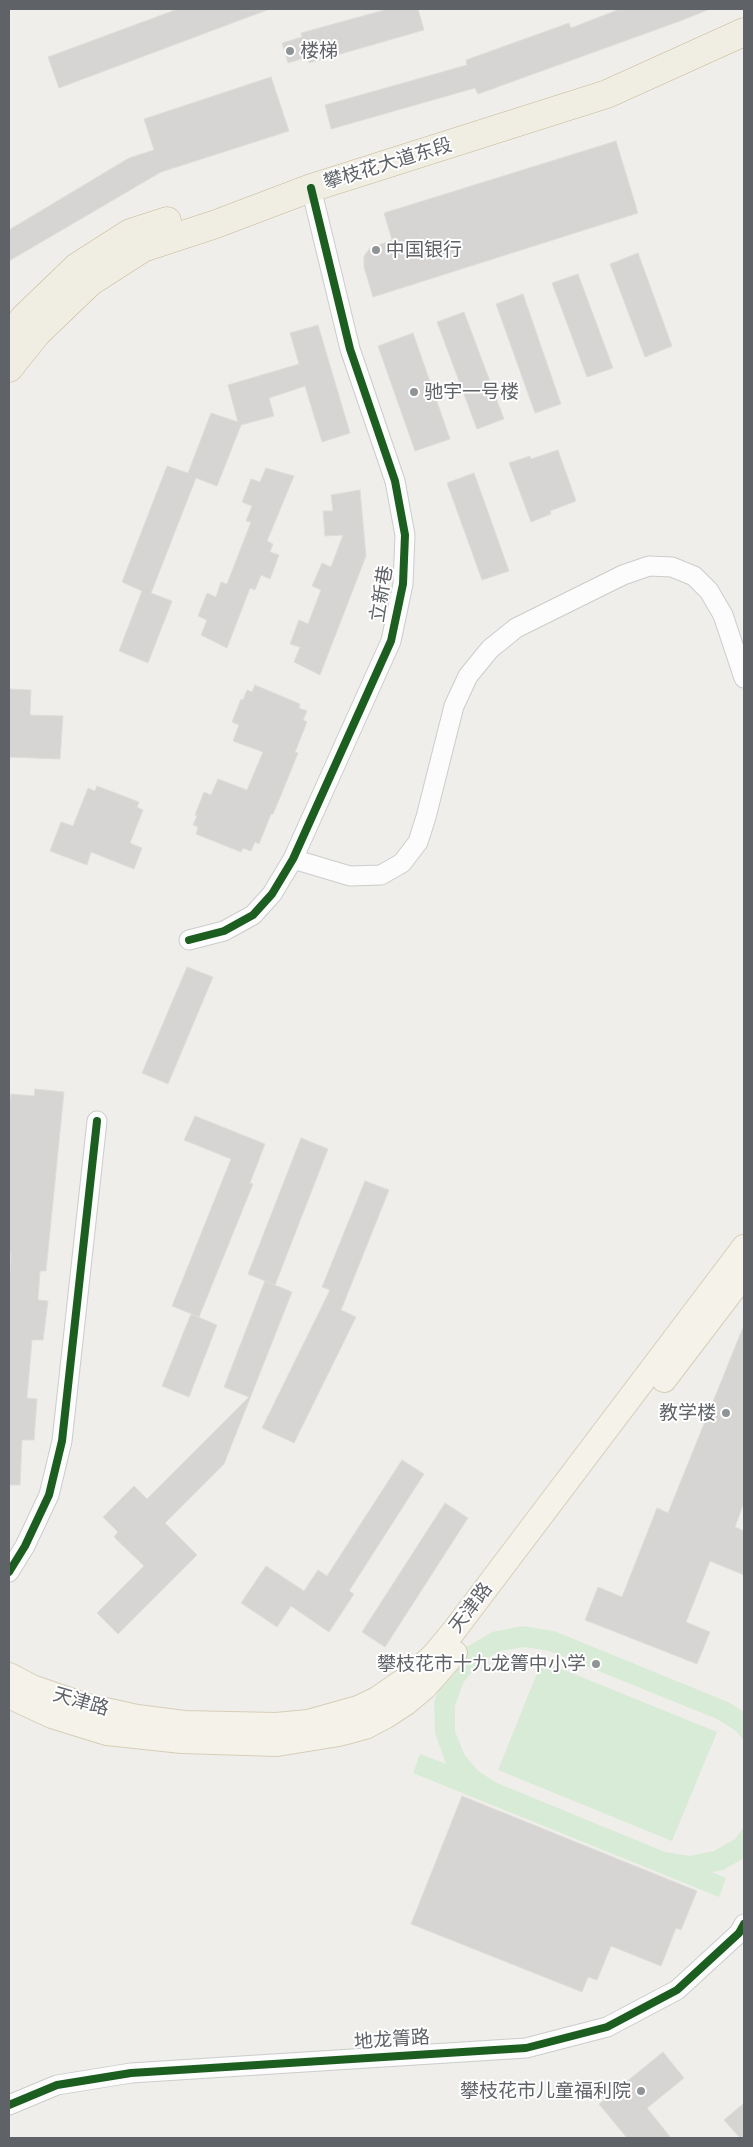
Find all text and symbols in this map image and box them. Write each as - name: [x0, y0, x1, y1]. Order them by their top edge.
- place label: 楼梯: [300, 40, 338, 62]
- marker: 楼梯: [284, 45, 296, 57]
- street label: 攀枝花大道东段: [321, 134, 455, 194]
- place label: 中国银行: [386, 239, 462, 261]
- marker: 中国银行: [370, 244, 382, 256]
- place label: 驰宇一号楼: [424, 381, 519, 403]
- marker: 驰宇一号楼: [408, 386, 420, 398]
- street label: 立新巷: [366, 564, 398, 624]
- place label: 教学楼: [659, 1402, 716, 1424]
- marker: 教学楼: [720, 1407, 732, 1419]
- street label: 天津路: [445, 1578, 497, 1638]
- place label: 攀枝花市十九龙箐中小学: [377, 1653, 586, 1675]
- marker: 攀枝花市十九龙箐中小学: [590, 1658, 602, 1670]
- street label: 天津路: [50, 1683, 112, 1721]
- street label: 地龙箐路: [353, 2026, 431, 2054]
- place label: 攀枝花市儿童福利院: [460, 2080, 631, 2102]
- marker: 攀枝花市儿童福利院: [635, 2085, 647, 2097]

